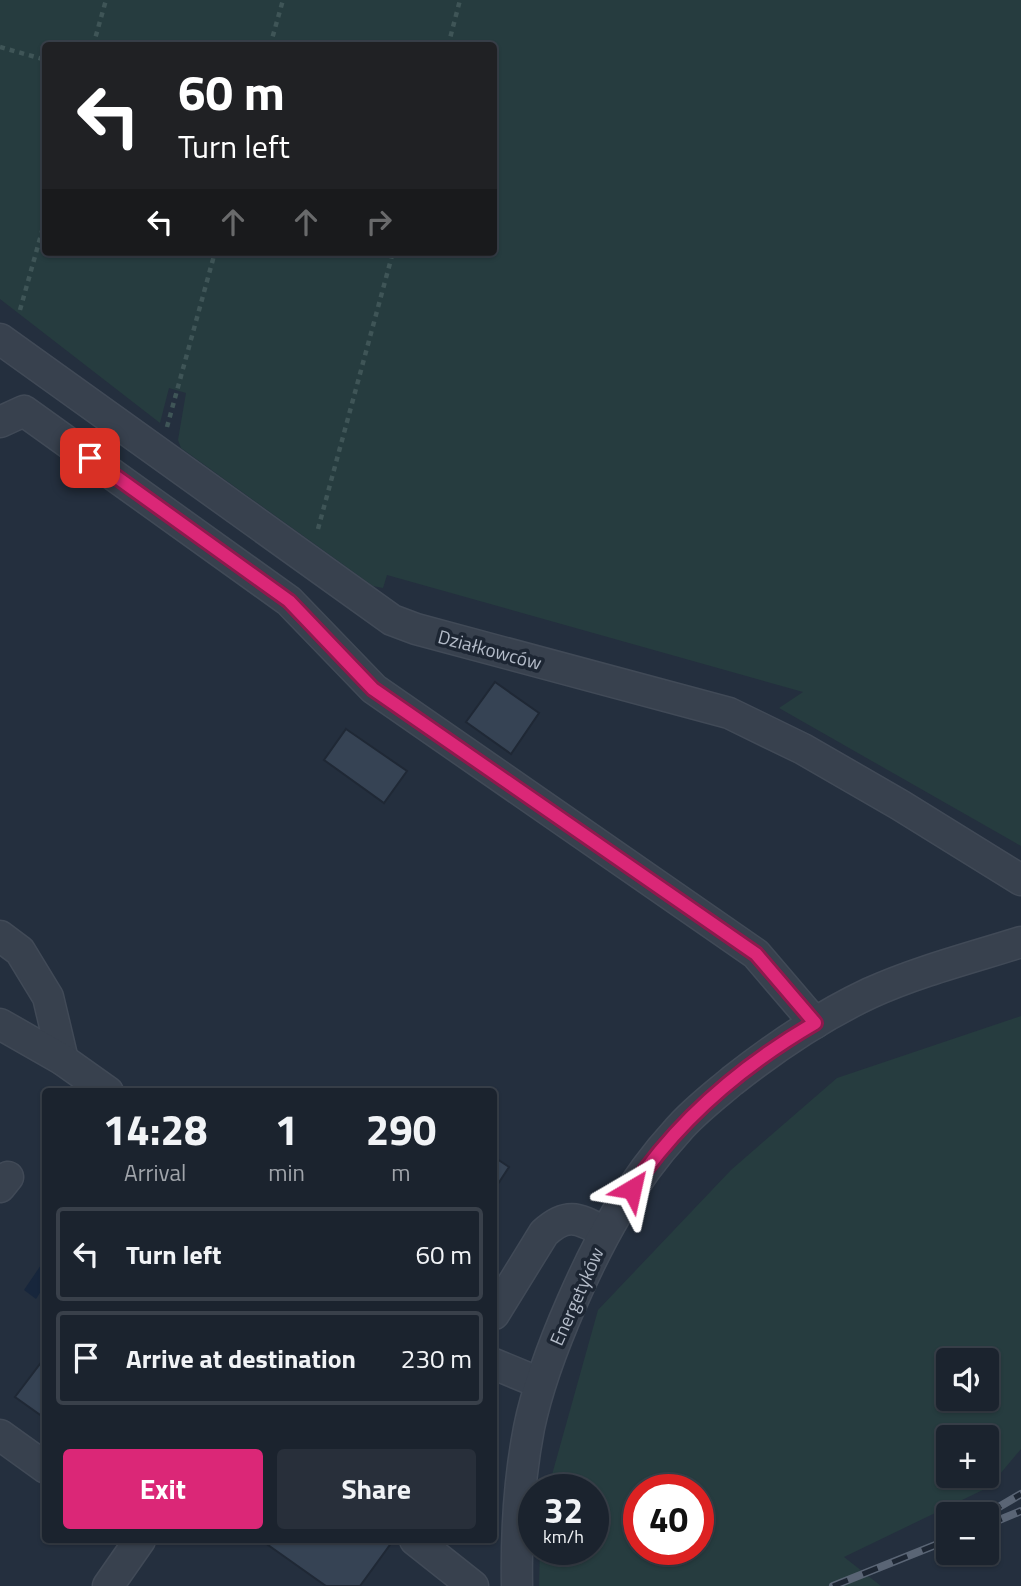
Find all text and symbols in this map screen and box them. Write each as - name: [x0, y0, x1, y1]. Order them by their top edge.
- text: 60 m: [178, 54, 285, 129]
- icon: left: [63, 70, 154, 161]
- text: Turn left: [178, 122, 290, 170]
- icon: left: [141, 203, 179, 241]
- icon: ahead: [214, 203, 252, 241]
- icon: ahead: [287, 203, 325, 241]
- icon: right: [360, 203, 398, 241]
- pin: [60, 428, 120, 488]
- icon: arrive: [71, 439, 109, 477]
- street label: Działkowców: [435, 621, 545, 677]
- text: 14:28: [103, 1097, 208, 1161]
- text: 1: [275, 1097, 298, 1161]
- text: 290: [366, 1097, 436, 1161]
- position arrow: [595, 1152, 669, 1226]
- text: Arrival: [124, 1155, 186, 1190]
- text: min: [268, 1155, 305, 1190]
- text: m: [391, 1155, 411, 1190]
- icon: left: [67, 1235, 105, 1273]
- text: Turn left: [126, 1235, 221, 1274]
- text: 60 m: [415, 1235, 472, 1274]
- street label: Energetyków: [541, 1242, 611, 1350]
- icon: arrive: [67, 1339, 105, 1377]
- text: Arrive at destination: [126, 1339, 356, 1378]
- text: 230 m: [401, 1339, 472, 1378]
- map controls: [936, 1348, 999, 1565]
- button: sound: [936, 1348, 999, 1411]
- button: +: [936, 1425, 999, 1488]
- button: Exit: [63, 1449, 263, 1529]
- button: Share: [277, 1449, 476, 1529]
- speed limit sign: 40: [623, 1474, 714, 1565]
- text: 32: [544, 1483, 583, 1537]
- button: −: [936, 1502, 999, 1565]
- text: km/h: [543, 1523, 584, 1550]

